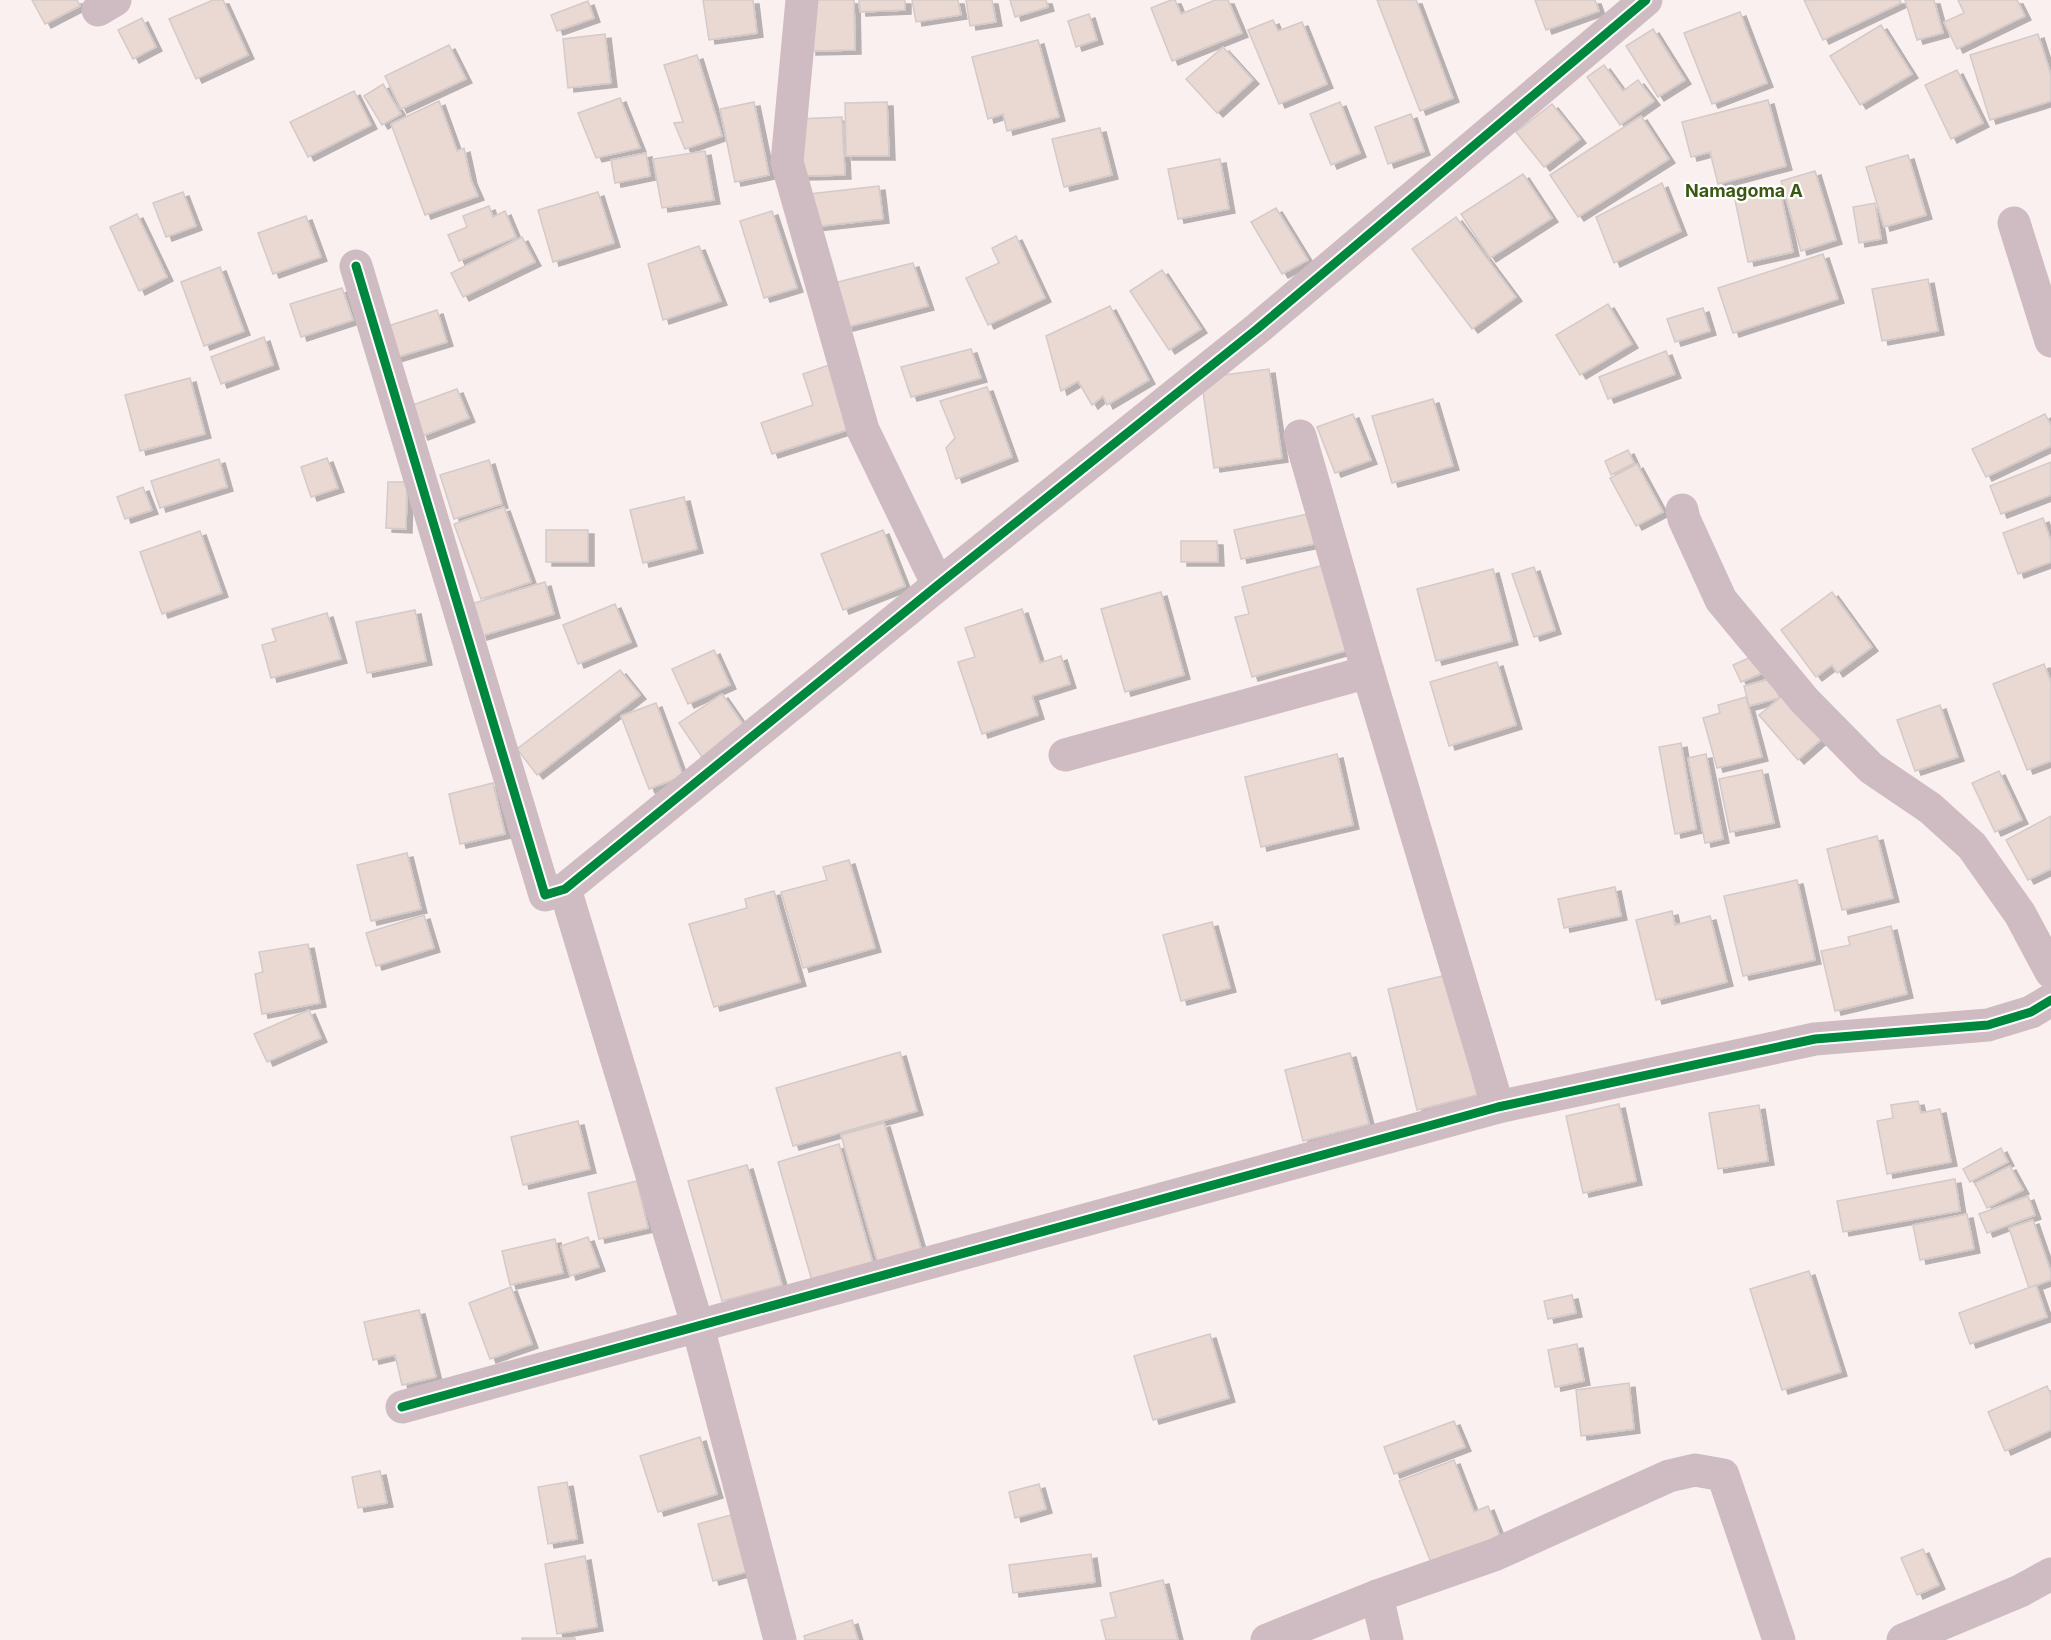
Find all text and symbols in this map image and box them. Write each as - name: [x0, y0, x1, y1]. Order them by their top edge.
- district label: Namagoma A: [1685, 180, 1803, 201]

